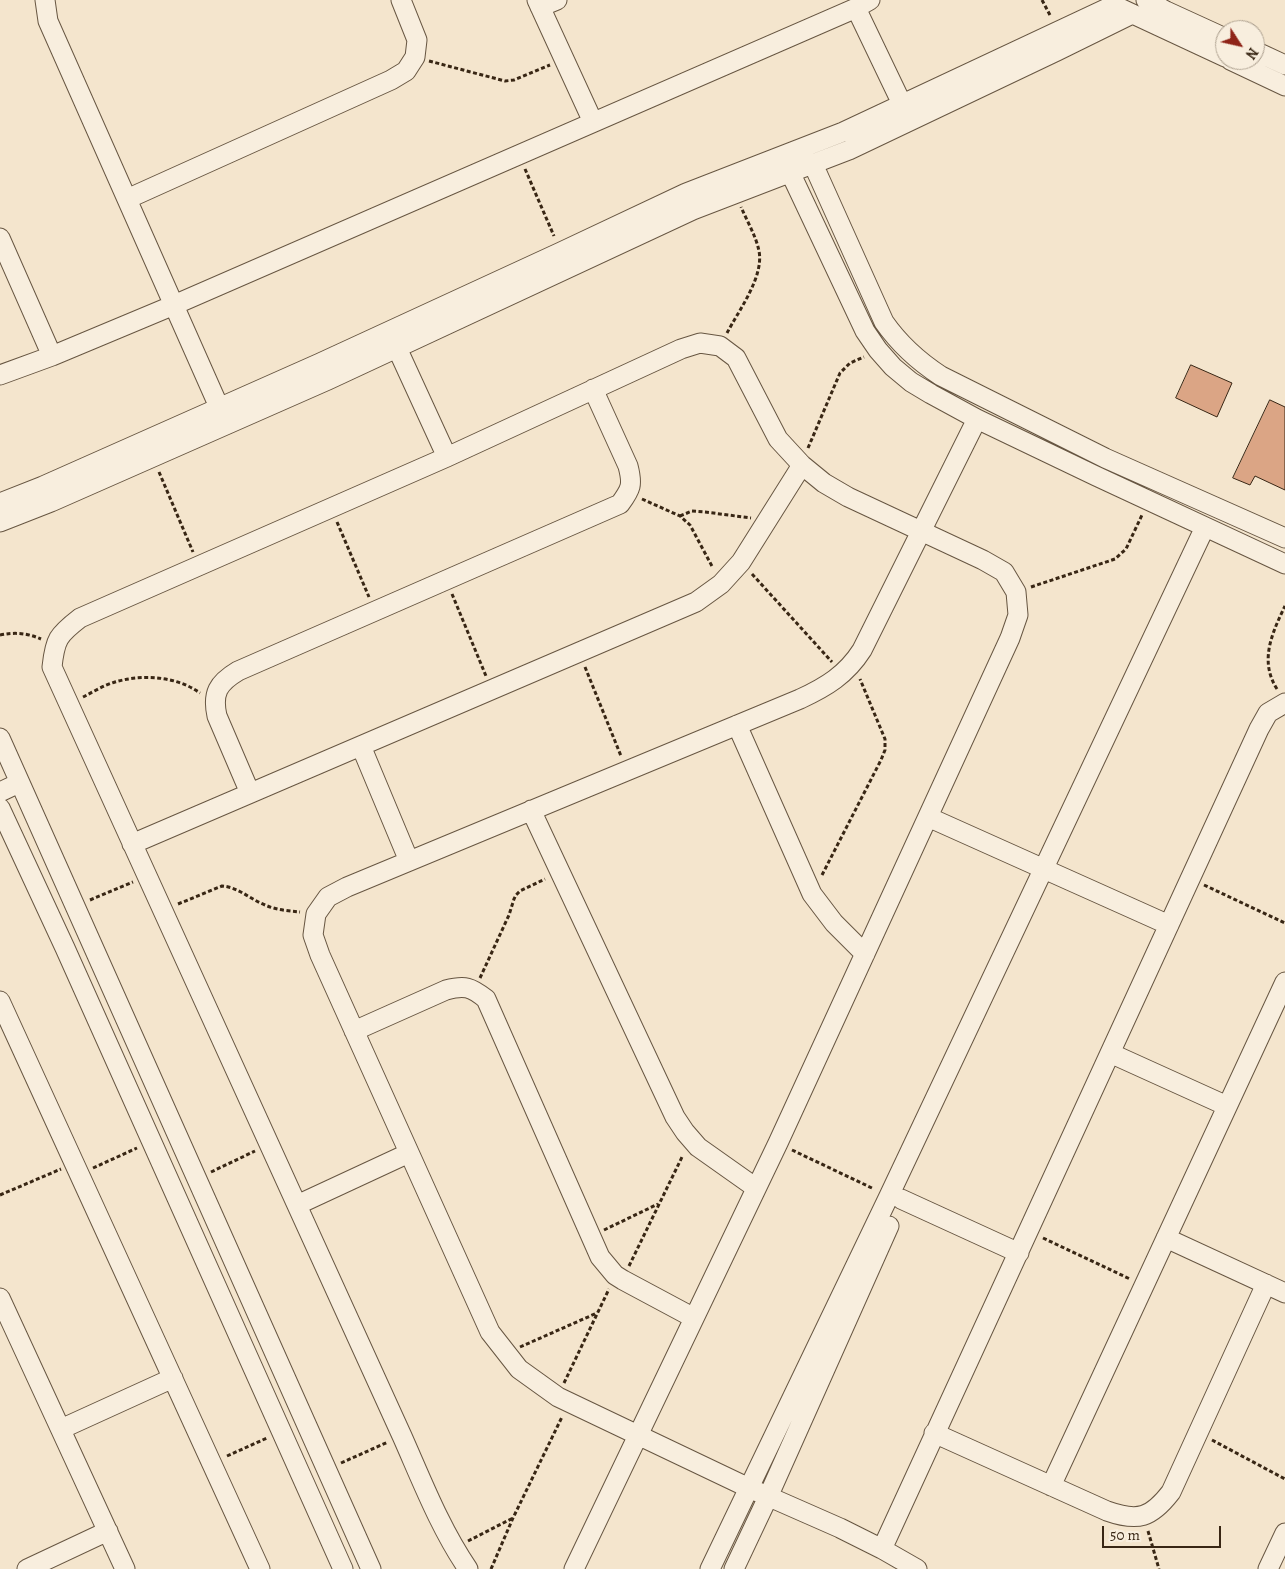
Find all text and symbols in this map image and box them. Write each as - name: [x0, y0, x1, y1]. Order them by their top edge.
- north arrow: [1215, 20, 1265, 70]
- text: N: [1241, 44, 1263, 63]
- scale bar: [1105, 1516, 1224, 1548]
- text: 50 m: [1110, 1525, 1140, 1545]

